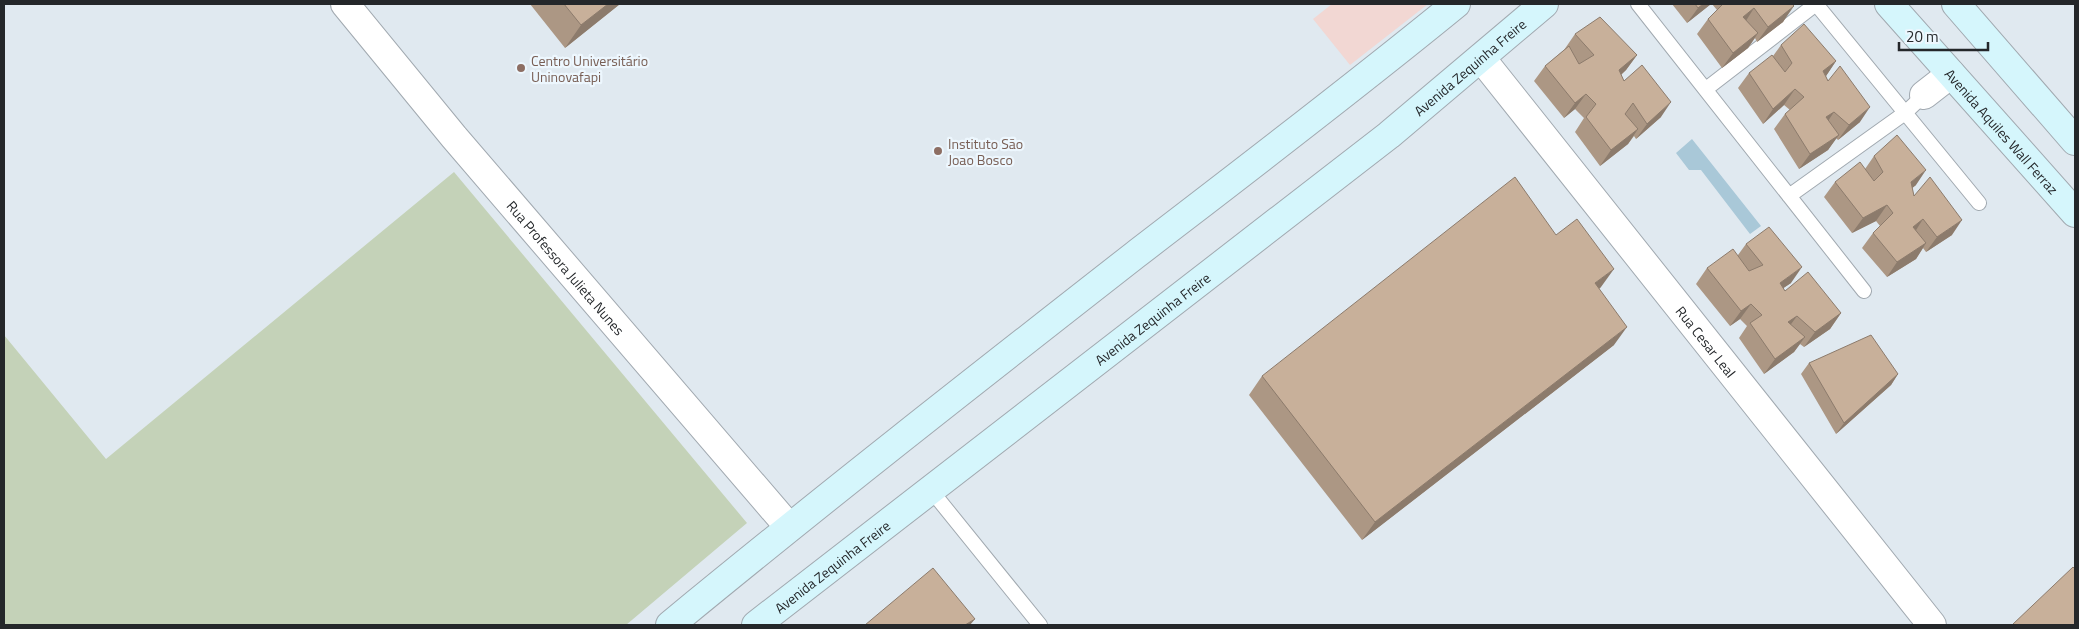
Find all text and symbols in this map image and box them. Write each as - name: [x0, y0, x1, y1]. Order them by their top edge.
- street label: Avenida Zequinha Freire: [1409, 13, 1530, 120]
- scale bar: [1899, 20, 1988, 52]
- text: 20 m: [1906, 25, 1939, 48]
- place label: Centro Universitário Uninovafapi: [531, 50, 648, 87]
- marker: Centro Universitário Uninovafapi: [515, 62, 527, 74]
- street label: Avenida Aquiles Wall Ferraz: [1940, 63, 2064, 199]
- place label: Instituto São Joao Bosco: [948, 133, 1023, 170]
- marker: Instituto São Joao Bosco: [932, 145, 944, 157]
- street label: Rua Professora Julieta Nunes: [502, 196, 630, 339]
- street label: Avenida Zequinha Freire: [1090, 267, 1214, 370]
- street label: Rua Cesar Leal: [1671, 301, 1741, 382]
- street label: Avenida Zequinha Freire: [770, 515, 894, 618]

